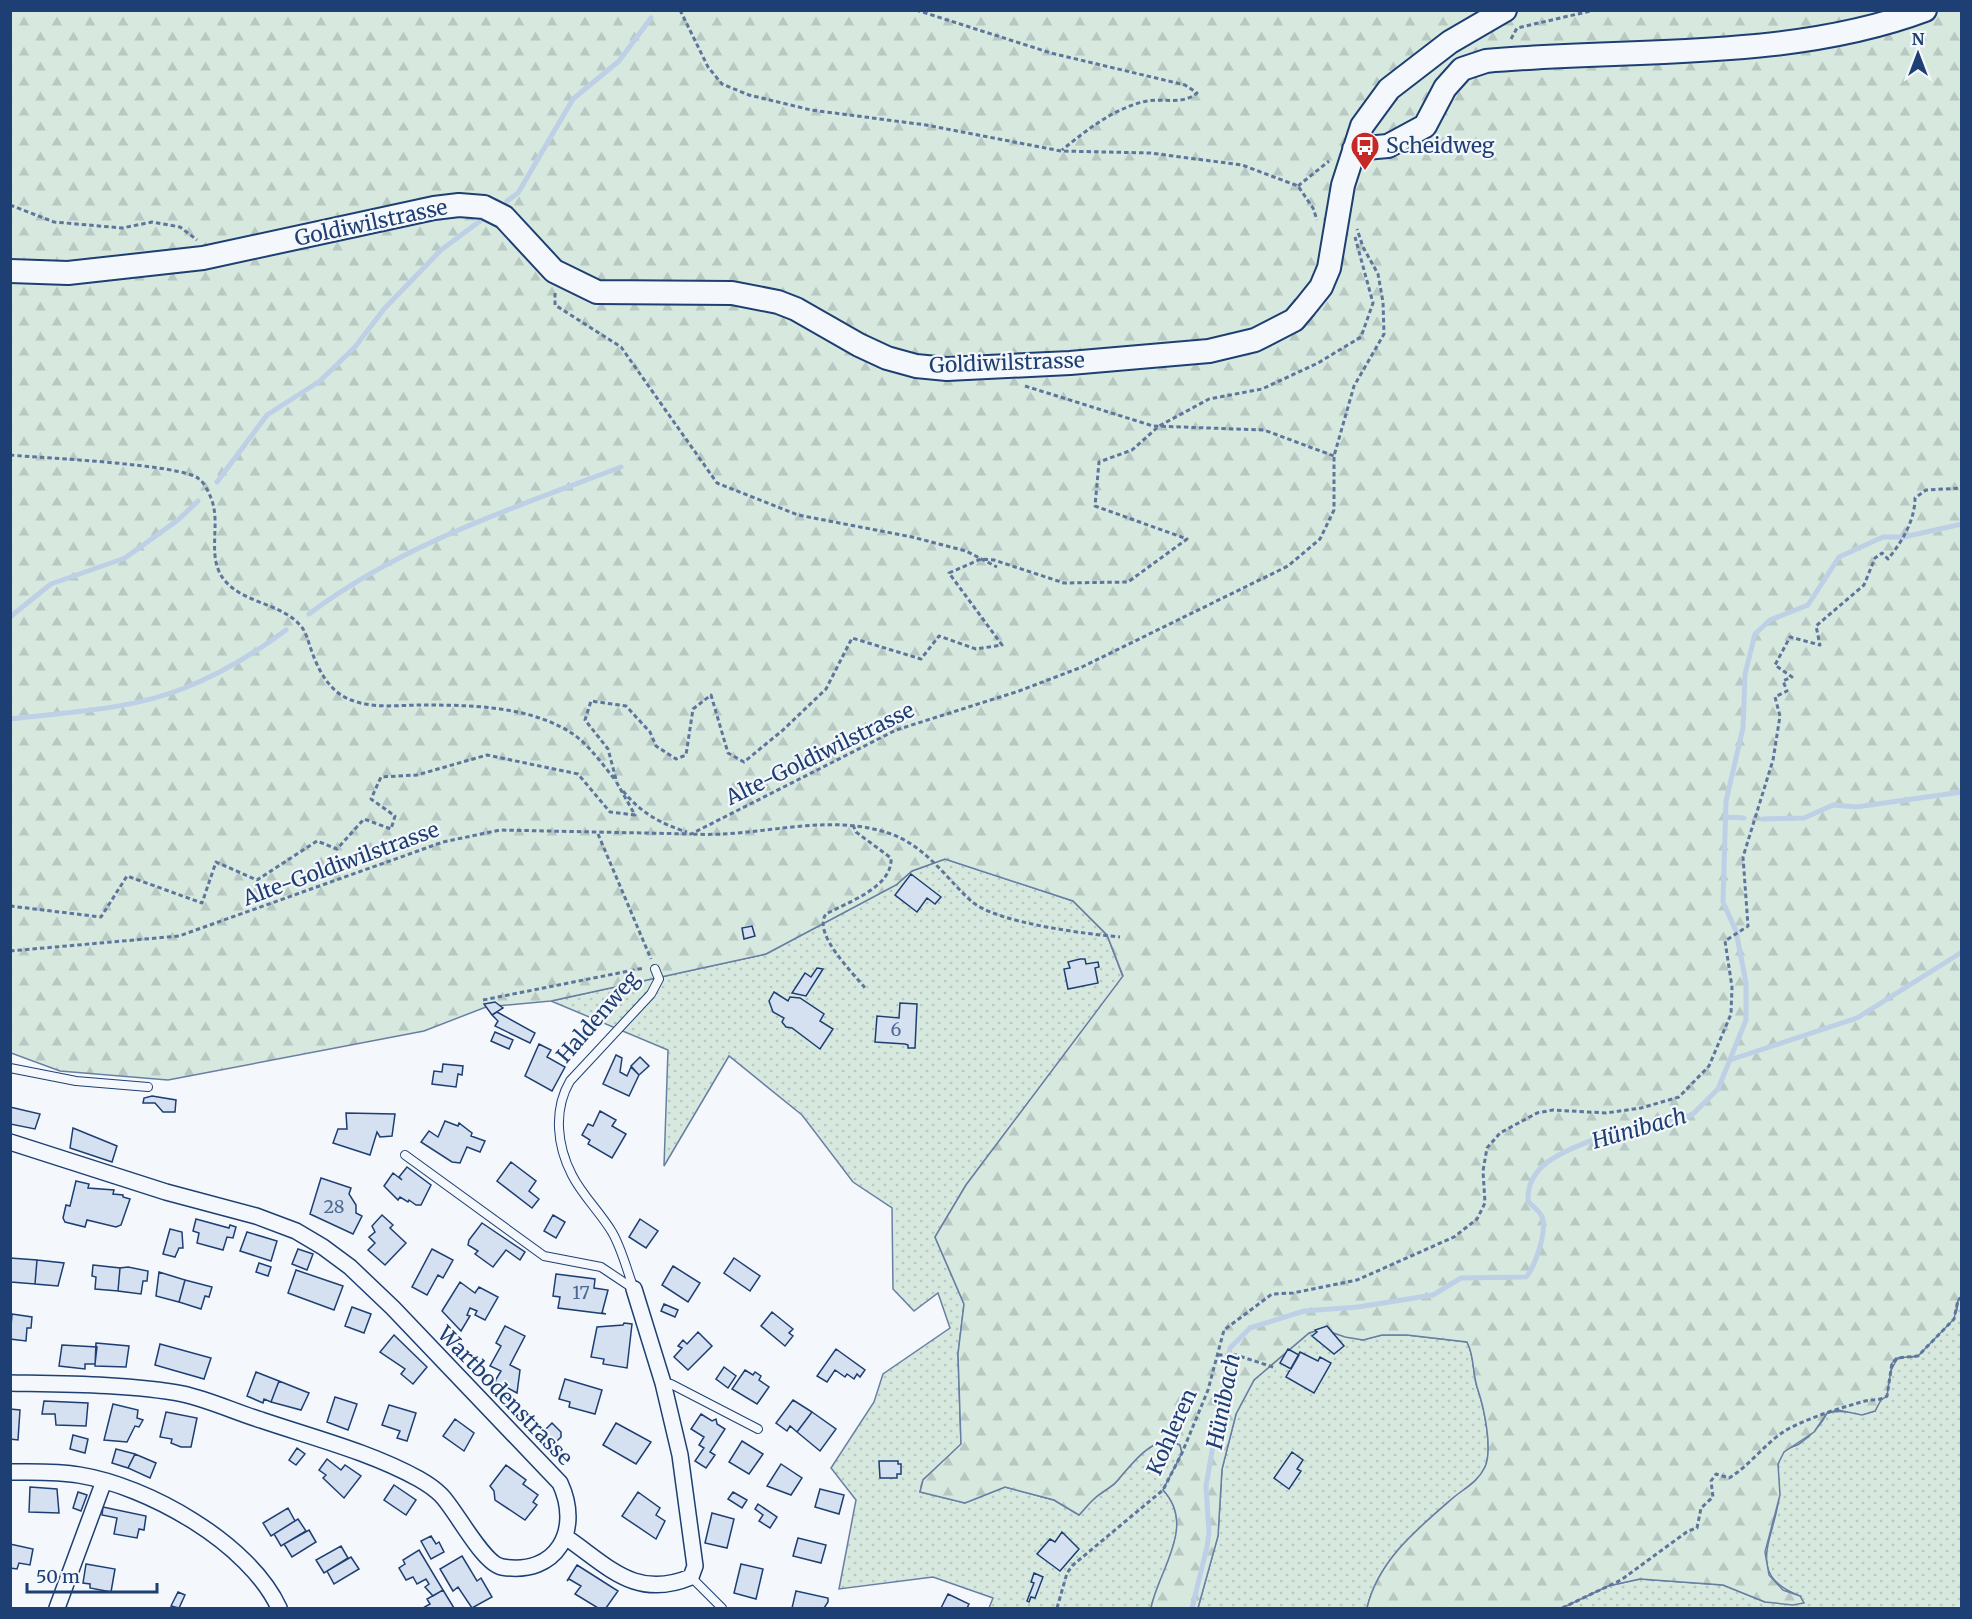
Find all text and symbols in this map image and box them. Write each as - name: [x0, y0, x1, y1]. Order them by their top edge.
- north arrow: [1888, 24, 1948, 84]
- text: N: [1912, 29, 1925, 49]
- bus stop icon: Scheidweg: [1349, 130, 1381, 172]
- place label: Scheidweg: [1386, 132, 1495, 159]
- street label: Goldiwilstrasse: [292, 193, 450, 252]
- street label: Goldiwilstrasse: [929, 346, 1085, 379]
- street label: Alte-Goldiwilstrasse: [720, 696, 919, 811]
- street label: Alte-Goldiwilstrasse: [238, 815, 443, 912]
- street label: Haldenweg: [550, 965, 645, 1068]
- house number: 6: [891, 1018, 902, 1041]
- water label: Hünibach: [1588, 1101, 1689, 1155]
- house number: 28: [323, 1195, 345, 1218]
- house number: 17: [572, 1281, 590, 1304]
- street label: Wartbodenstrasse: [431, 1320, 579, 1471]
- water label: Hünibach: [1200, 1351, 1246, 1452]
- street label: Kohleren: [1141, 1384, 1203, 1479]
- scale bar: [27, 1556, 158, 1594]
- text: 50 m: [36, 1565, 80, 1588]

